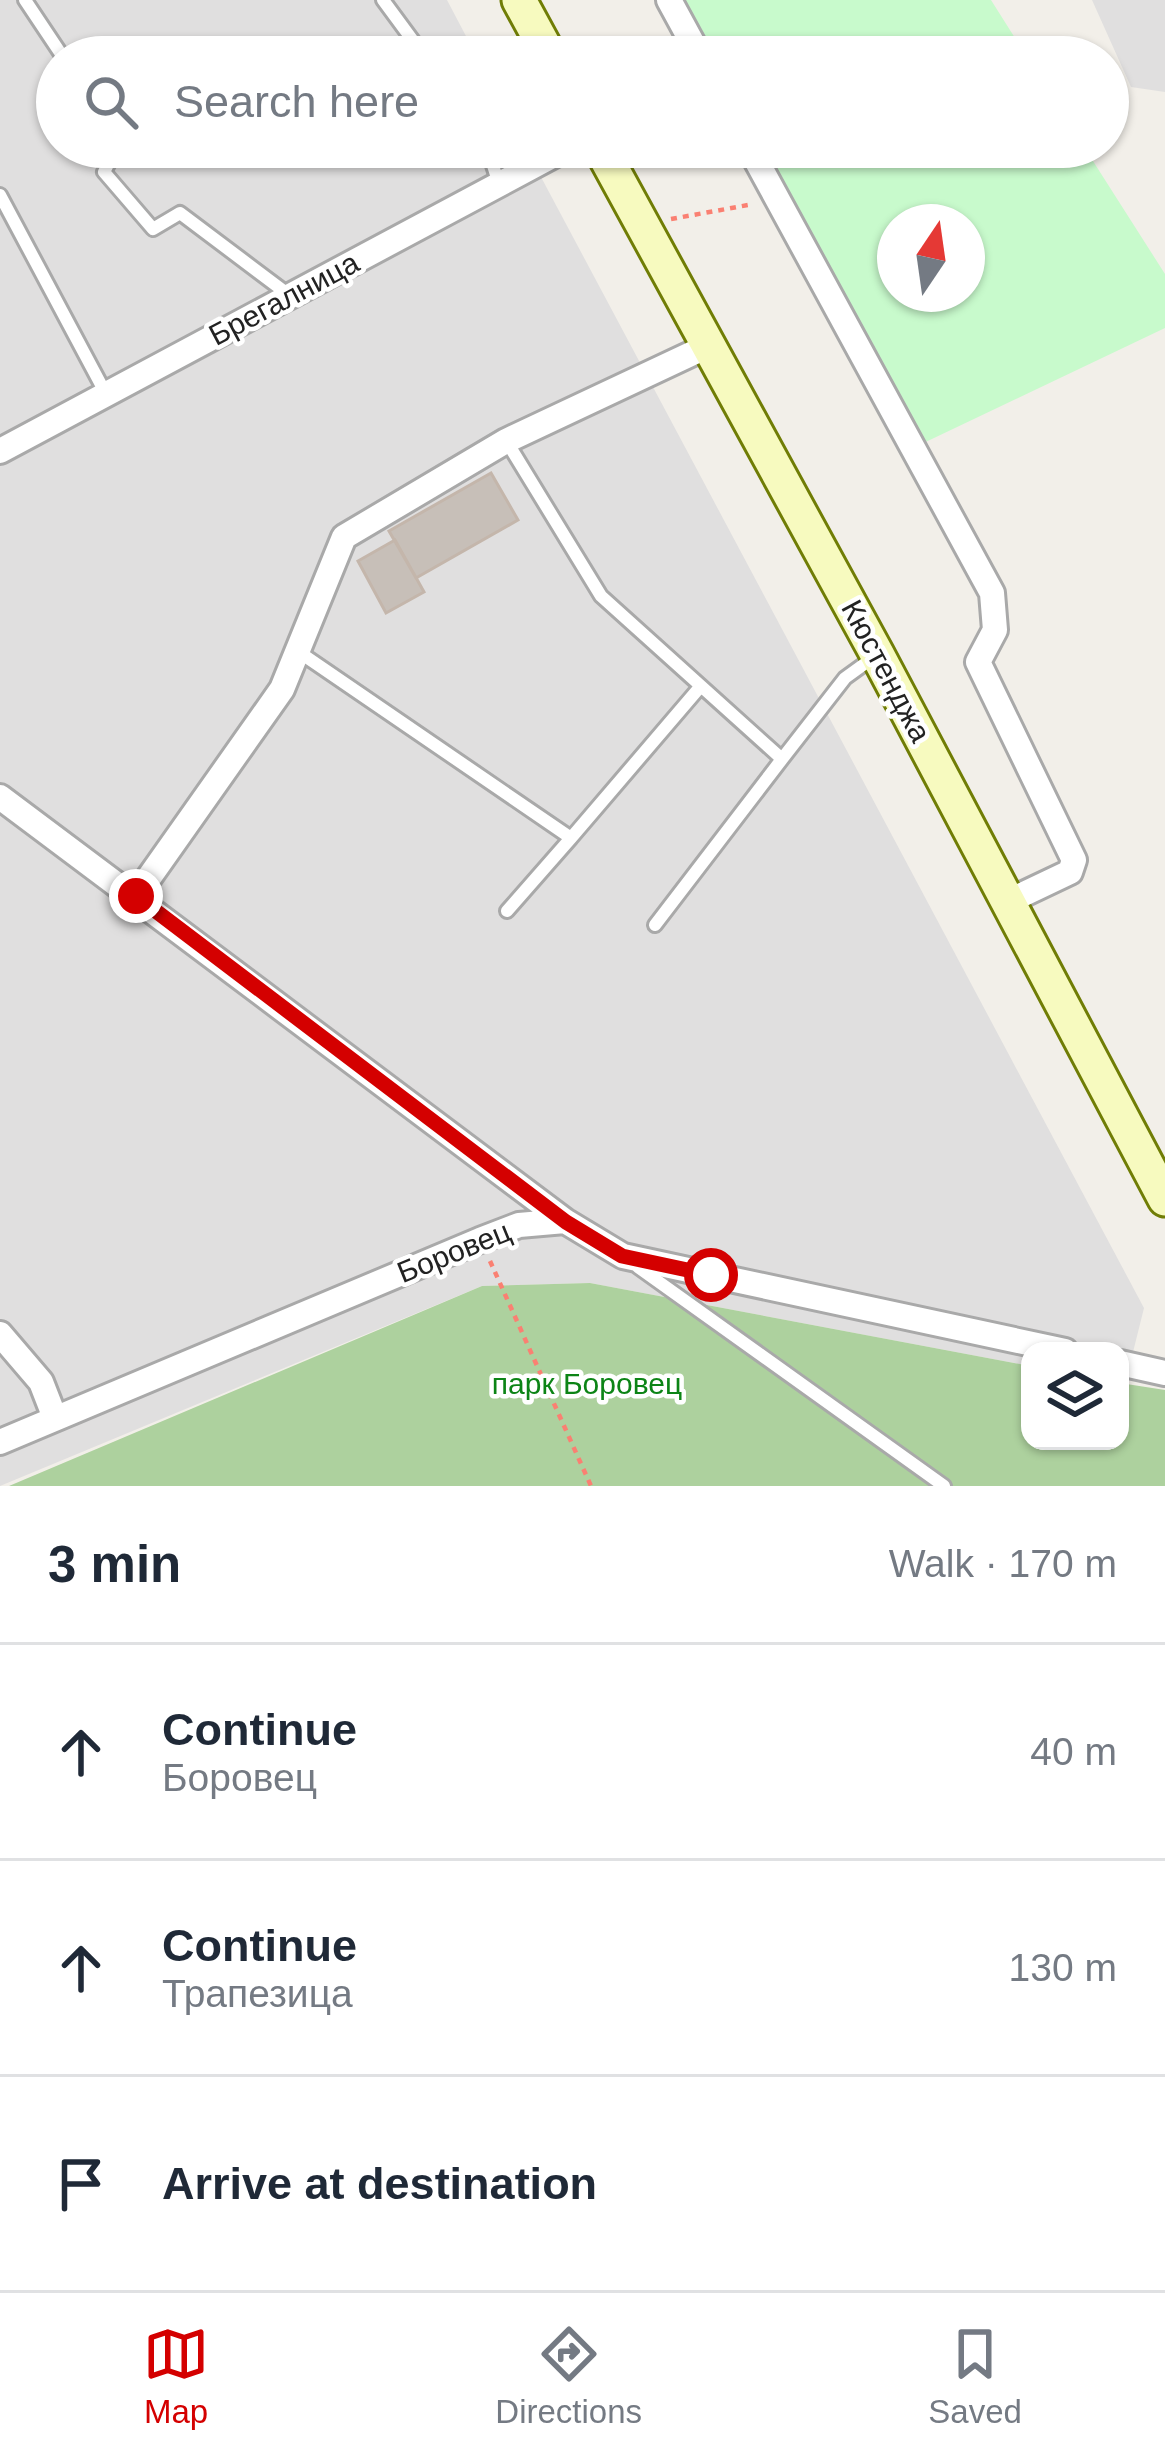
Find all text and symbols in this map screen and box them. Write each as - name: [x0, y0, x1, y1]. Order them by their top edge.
- search box: [36, 36, 1129, 168]
- icon: search: [78, 69, 144, 135]
- text: Search here: [174, 76, 419, 127]
- north arrow: [877, 204, 985, 312]
- street label: Брегалница: [203, 245, 365, 352]
- street label: Кюстенджа: [835, 594, 938, 748]
- route end: [109, 869, 163, 923]
- street label: Боровец: [392, 1214, 515, 1289]
- route start: [684, 1248, 738, 1302]
- map controls: [1021, 1342, 1129, 1450]
- button: layers: [1021, 1342, 1129, 1450]
- park label: парк Боровец: [492, 1367, 682, 1400]
- text: 3 min: [48, 1536, 181, 1593]
- text: Walk · 170 m: [889, 1542, 1117, 1585]
- text: Continue: [162, 1704, 357, 1755]
- icon: ahead: [48, 1719, 114, 1785]
- text: 40 m: [1030, 1730, 1117, 1773]
- text: Боровец: [162, 1756, 317, 1799]
- text: Continue: [162, 1920, 357, 1971]
- icon: ahead: [48, 1935, 114, 2001]
- text: 130 m: [1009, 1946, 1117, 1989]
- text: Трапезица: [162, 1972, 353, 2015]
- icon: arrive: [48, 2151, 114, 2217]
- text: Arrive at destination: [162, 2158, 597, 2209]
- tab: Map: [143, 2321, 209, 2431]
- tab: Directions: [495, 2321, 642, 2431]
- tab: Saved: [928, 2321, 1022, 2431]

